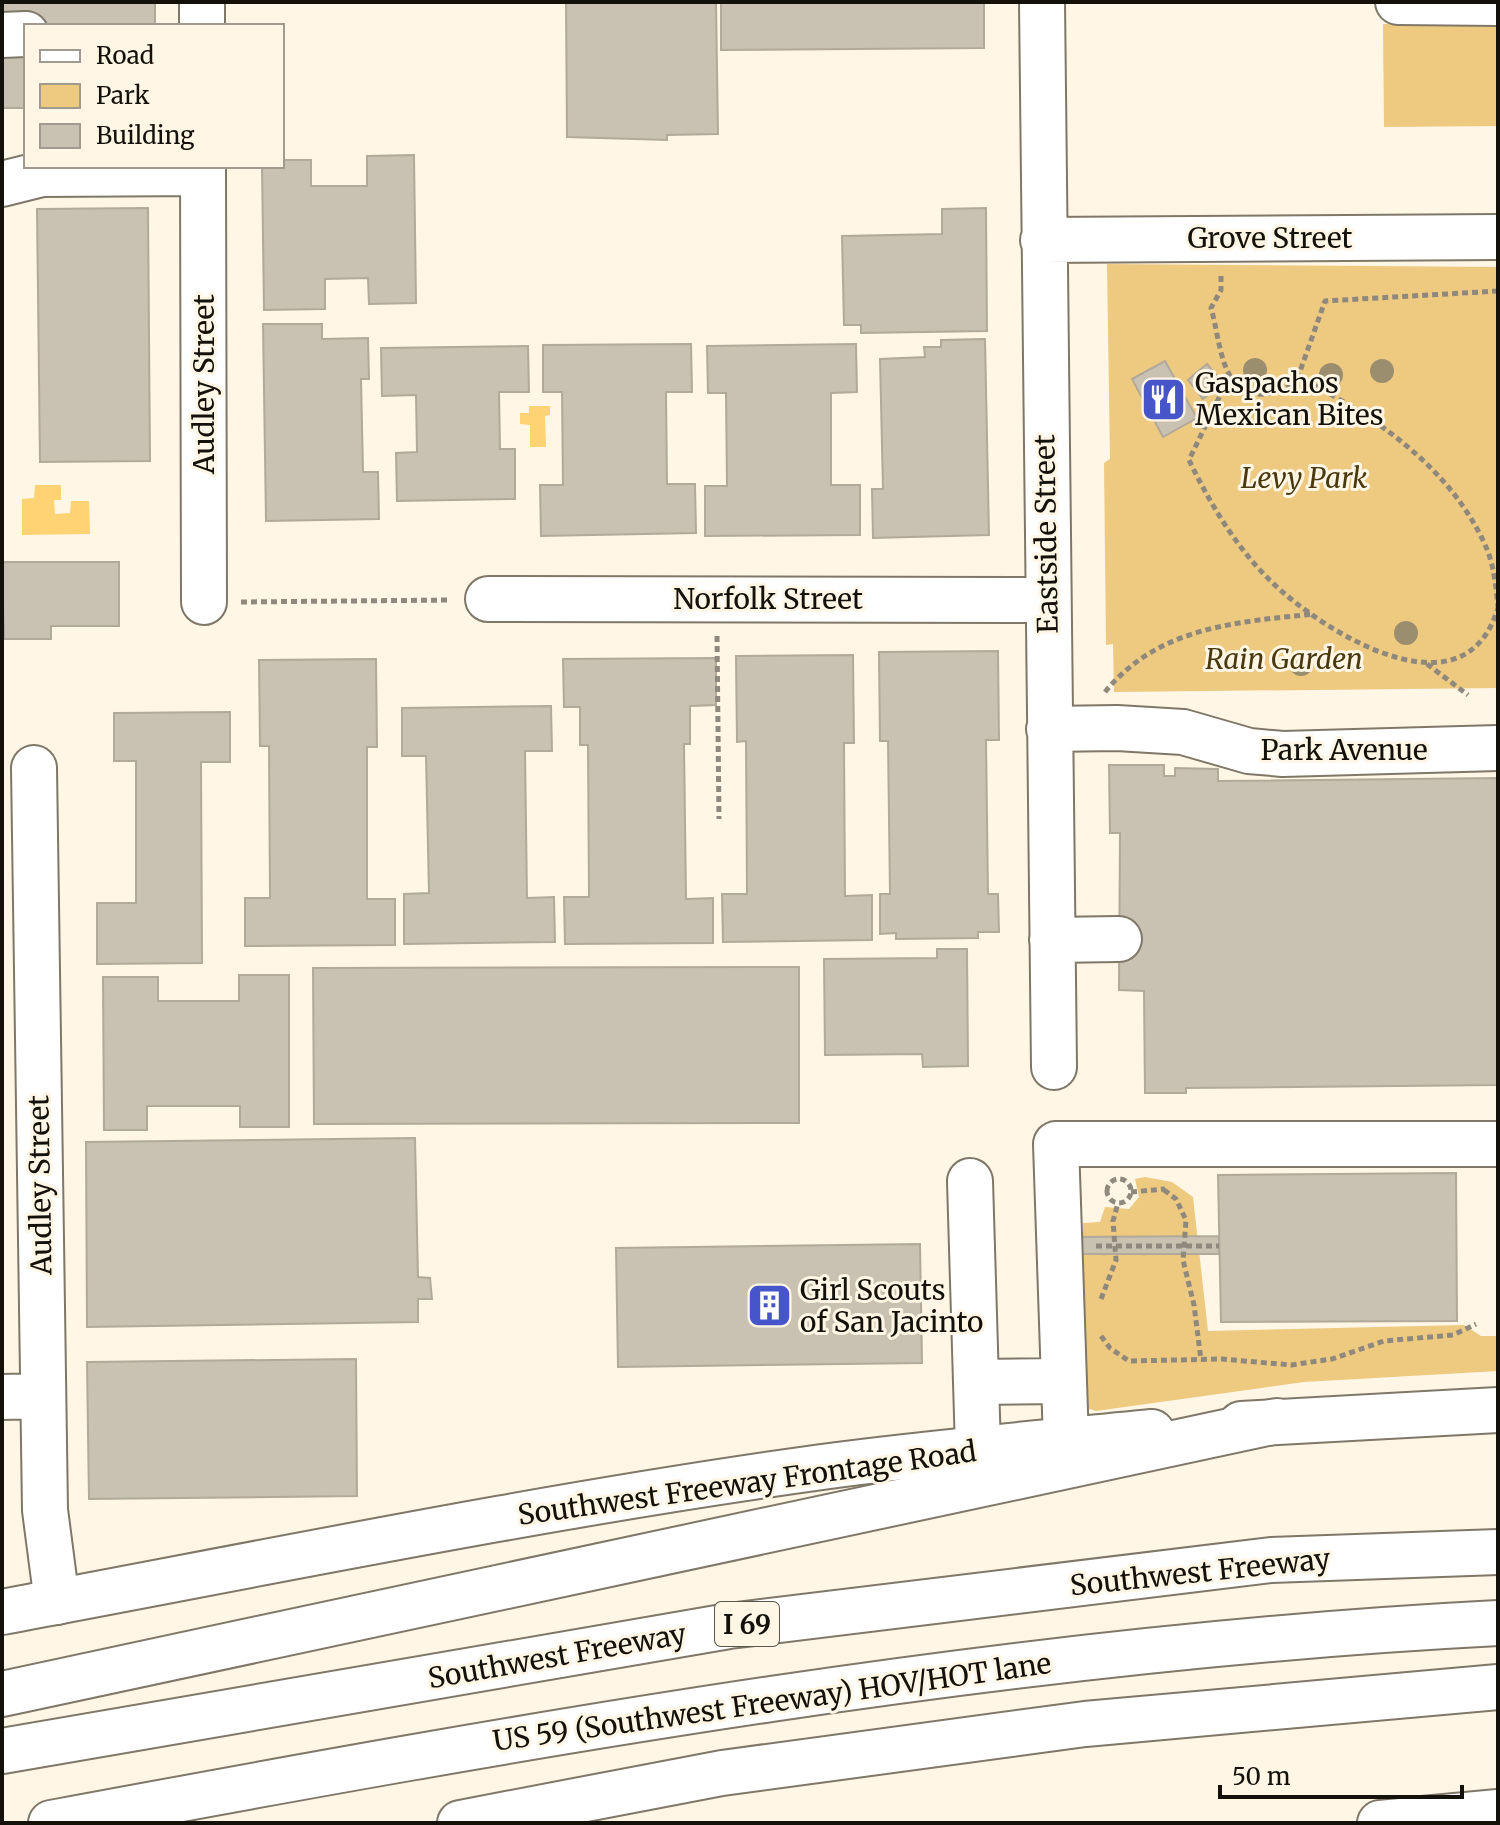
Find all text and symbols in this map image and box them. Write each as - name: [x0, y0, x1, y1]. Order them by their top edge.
- legend: [24, 24, 284, 168]
- text: Road: [96, 40, 154, 71]
- text: Park: [96, 80, 150, 111]
- text: Building: [96, 120, 195, 151]
- street label: Grove Street: [1188, 220, 1353, 256]
- street label: Audley Street: [186, 294, 222, 475]
- place label: Gaspachos Mexican Bites: [1195, 365, 1383, 433]
- restaurant icon: Gaspachos Mexican Bites: [1140, 375, 1188, 423]
- street label: Eastside Street: [1026, 434, 1066, 634]
- park label: Levy Park: [1241, 460, 1367, 496]
- street label: Norfolk Street: [673, 581, 863, 617]
- park label: Rain Garden: [1205, 641, 1363, 677]
- street label: Park Avenue: [1260, 732, 1428, 768]
- street label: Audley Street: [20, 1095, 60, 1276]
- place label: Girl Scouts of San Jacinto: [800, 1272, 983, 1340]
- building icon: Girl Scouts of San Jacinto: [745, 1282, 793, 1330]
- street label: Southwest Freeway Frontage Road: [515, 1433, 979, 1533]
- street label: Southwest Freeway: [1068, 1540, 1333, 1604]
- road number: I 69: [715, 1602, 779, 1646]
- street label: Southwest Freeway: [425, 1615, 690, 1696]
- street label: US 59 (Southwest Freeway) HOV/HOT lane: [491, 1645, 1053, 1759]
- scale bar: [1220, 1749, 1462, 1799]
- text: 50 m: [1232, 1761, 1291, 1792]

